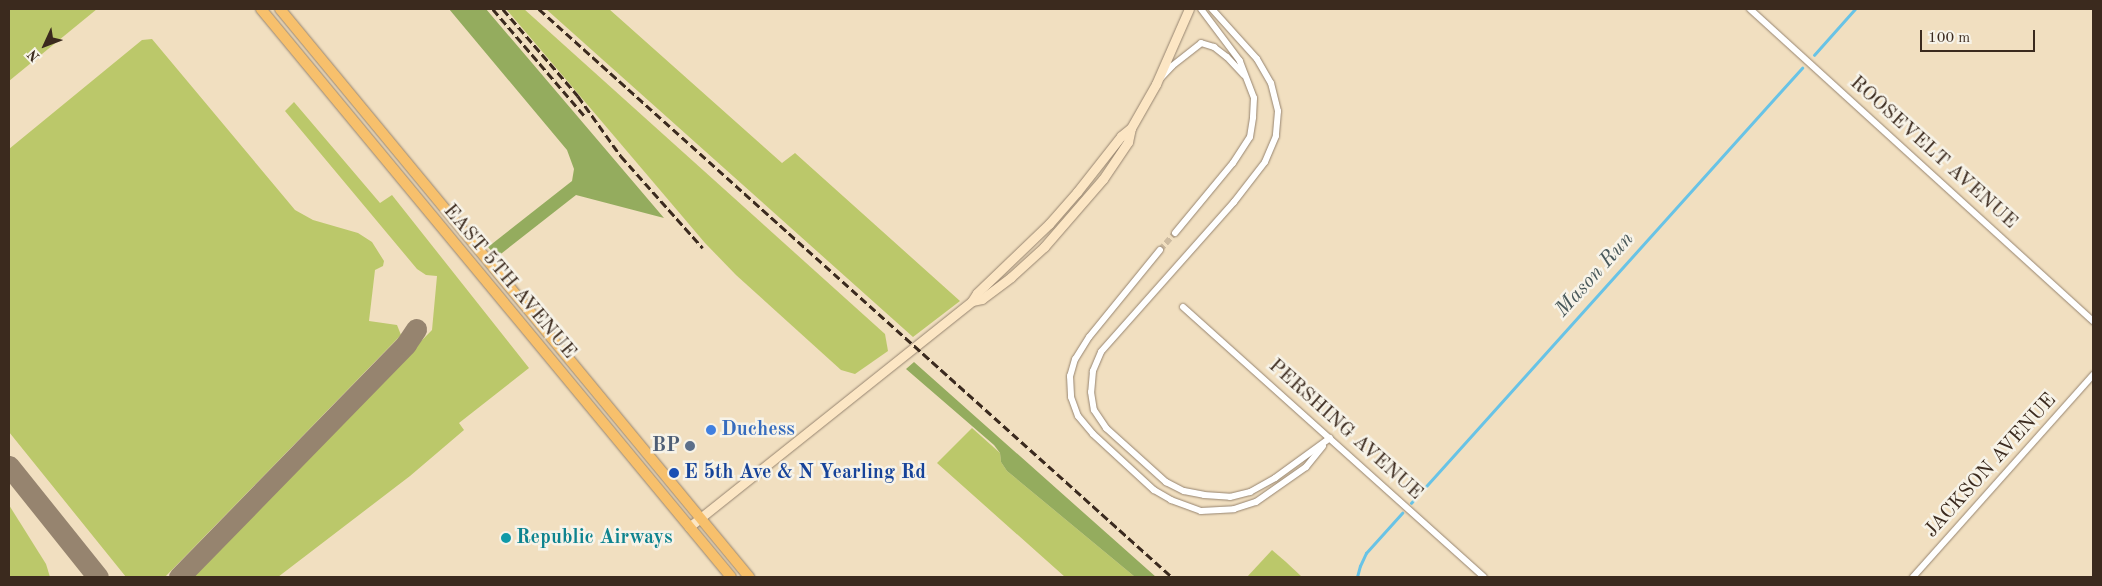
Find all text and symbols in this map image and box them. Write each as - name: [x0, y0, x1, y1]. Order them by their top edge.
- north arrow: [20, 20, 70, 70]
- scale bar: [1922, 20, 2037, 52]
- text: 100 m: [1928, 31, 1970, 46]
- text: N: [25, 47, 43, 64]
- street label: ROOSEVELT AVENUE: [1844, 71, 2022, 235]
- street label: EAST 5TH AVENUE: [437, 200, 581, 364]
- water label: Mason Run: [1550, 227, 1640, 323]
- street label: PERSHING AVENUE: [1263, 354, 1427, 506]
- street label: JACKSON AVENUE: [1920, 389, 2062, 543]
- place label: Duchess: [721, 418, 795, 442]
- marker: Duchess: [705, 424, 717, 436]
- place label: BP: [652, 434, 680, 458]
- marker: BP: [684, 440, 696, 452]
- place label: E 5th Ave & N Yearling Rd: [684, 461, 926, 485]
- marker: E 5th Ave & N Yearling Rd: [668, 467, 680, 479]
- place label: Republic Airways: [516, 526, 673, 550]
- marker: Republic Airways: [500, 532, 512, 544]

